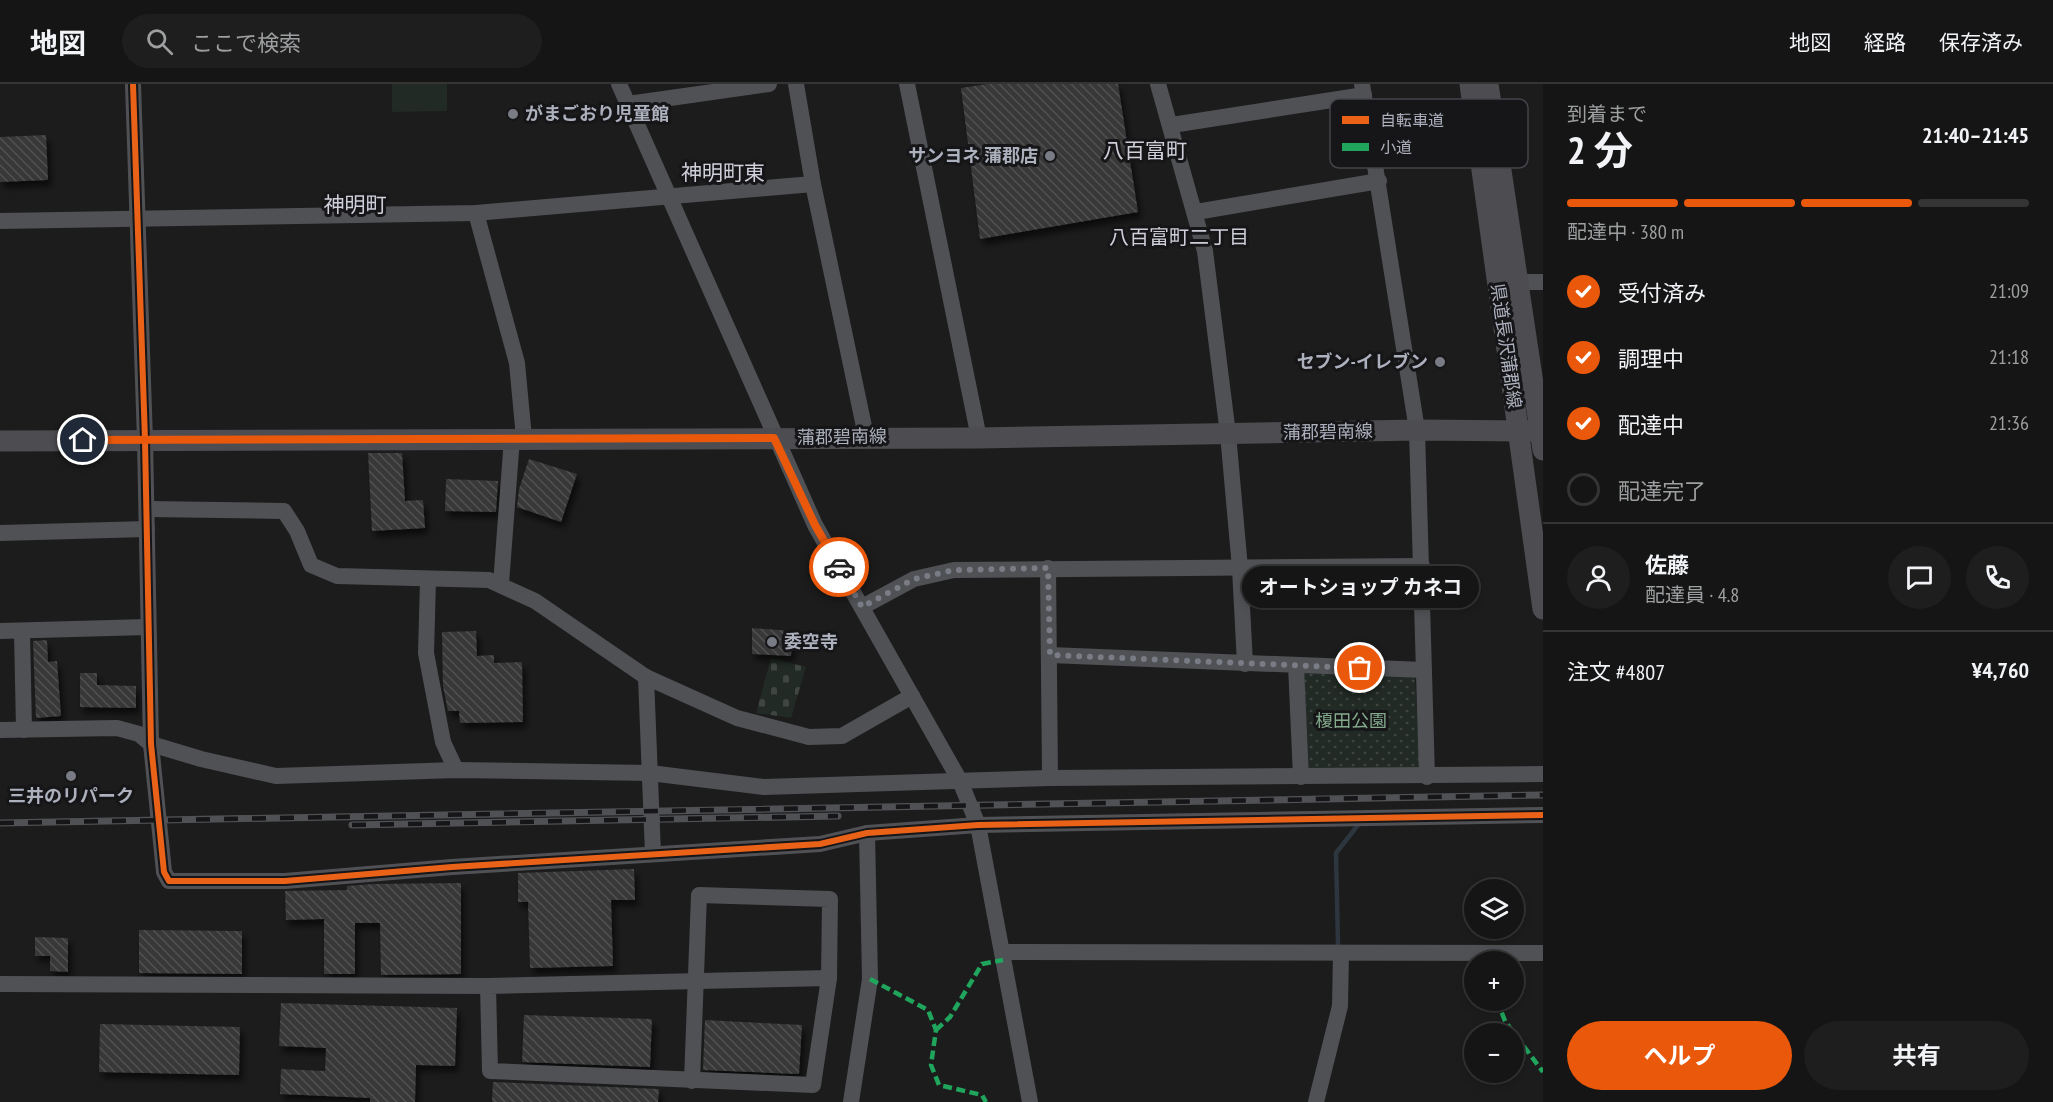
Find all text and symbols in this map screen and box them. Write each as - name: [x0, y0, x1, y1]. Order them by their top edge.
- search box: [122, 14, 542, 68]
- text: 地図: [30, 24, 86, 61]
- icon: search: [143, 25, 176, 58]
- text: ここで検索: [191, 29, 301, 57]
- text: 地図: [1789, 29, 1831, 56]
- text: 経路: [1864, 29, 1906, 56]
- text: 保存済み: [1939, 29, 2023, 56]
- legend: [1330, 99, 1528, 168]
- text: 到着まで: [1567, 101, 1647, 127]
- place label: がまごおり児童館: [525, 102, 669, 125]
- marker: がまごおり児童館: [506, 107, 520, 121]
- text: 自転車道: [1380, 110, 1444, 130]
- text: 21:40–21:45: [1922, 121, 2029, 149]
- text: 2 分: [1567, 124, 1633, 175]
- district label: 八百富町: [1103, 137, 1187, 164]
- text: 小道: [1380, 137, 1412, 157]
- place label: サンヨネ 蒲郡店: [908, 144, 1038, 167]
- marker: サンヨネ 蒲郡店: [1043, 149, 1057, 163]
- district label: 神明町東: [681, 159, 765, 186]
- district label: 神明町: [324, 191, 387, 218]
- text: 配達中 · 380 m: [1567, 219, 1684, 245]
- district label: 八百富町二丁目: [1109, 224, 1249, 250]
- icon: check: [1567, 275, 1600, 308]
- text: 21:09: [1989, 278, 2029, 304]
- text: 受付済み: [1618, 279, 1706, 307]
- street label: 県道長沢蒲郡線: [1486, 282, 1527, 410]
- icon: check: [1567, 341, 1600, 374]
- text: 21:18: [1989, 344, 2029, 370]
- text: 調理中: [1618, 345, 1684, 373]
- place label: セブン-イレブン: [1297, 350, 1428, 373]
- marker: セブン-イレブン: [1433, 355, 1447, 369]
- icon: check: [1567, 407, 1600, 440]
- text: 21:36: [1989, 410, 2029, 436]
- text: 配達中: [1618, 411, 1684, 439]
- pin: [57, 414, 108, 465]
- street label: 蒲郡碧南線: [1283, 419, 1373, 444]
- icon: home: [66, 423, 99, 456]
- street label: 蒲郡碧南線: [797, 424, 887, 449]
- text: 配達完了: [1618, 477, 1706, 505]
- courier: [809, 537, 869, 597]
- button: person: [1567, 546, 1630, 609]
- button: chat: [1888, 546, 1951, 609]
- button: phone: [1966, 546, 2029, 609]
- icon: car: [823, 551, 856, 584]
- text: 佐藤: [1645, 551, 1689, 579]
- callout: オートショップ カネコ: [1242, 566, 1478, 608]
- text: オートショップ カネコ: [1259, 574, 1462, 600]
- text: 配達員 · 4.8: [1645, 582, 1739, 608]
- place label: 委空寺: [784, 630, 838, 653]
- marker: 委空寺: [765, 635, 779, 649]
- pin: [1334, 642, 1385, 693]
- icon: bag: [1343, 651, 1376, 684]
- text: ¥4,760: [1972, 656, 2029, 684]
- text: 注文 #4807: [1567, 658, 1665, 686]
- park label: 榎田公園: [1315, 709, 1387, 732]
- marker: 三井のリパーク: [64, 769, 78, 783]
- place label: 三井のリパーク: [8, 784, 134, 807]
- map controls: [1464, 879, 1524, 1083]
- button: layers: [1464, 879, 1524, 939]
- button: +: [1464, 951, 1524, 1011]
- button: ヘルプ: [1567, 1021, 1792, 1090]
- button: 共有: [1804, 1021, 2029, 1090]
- button: −: [1464, 1023, 1524, 1083]

